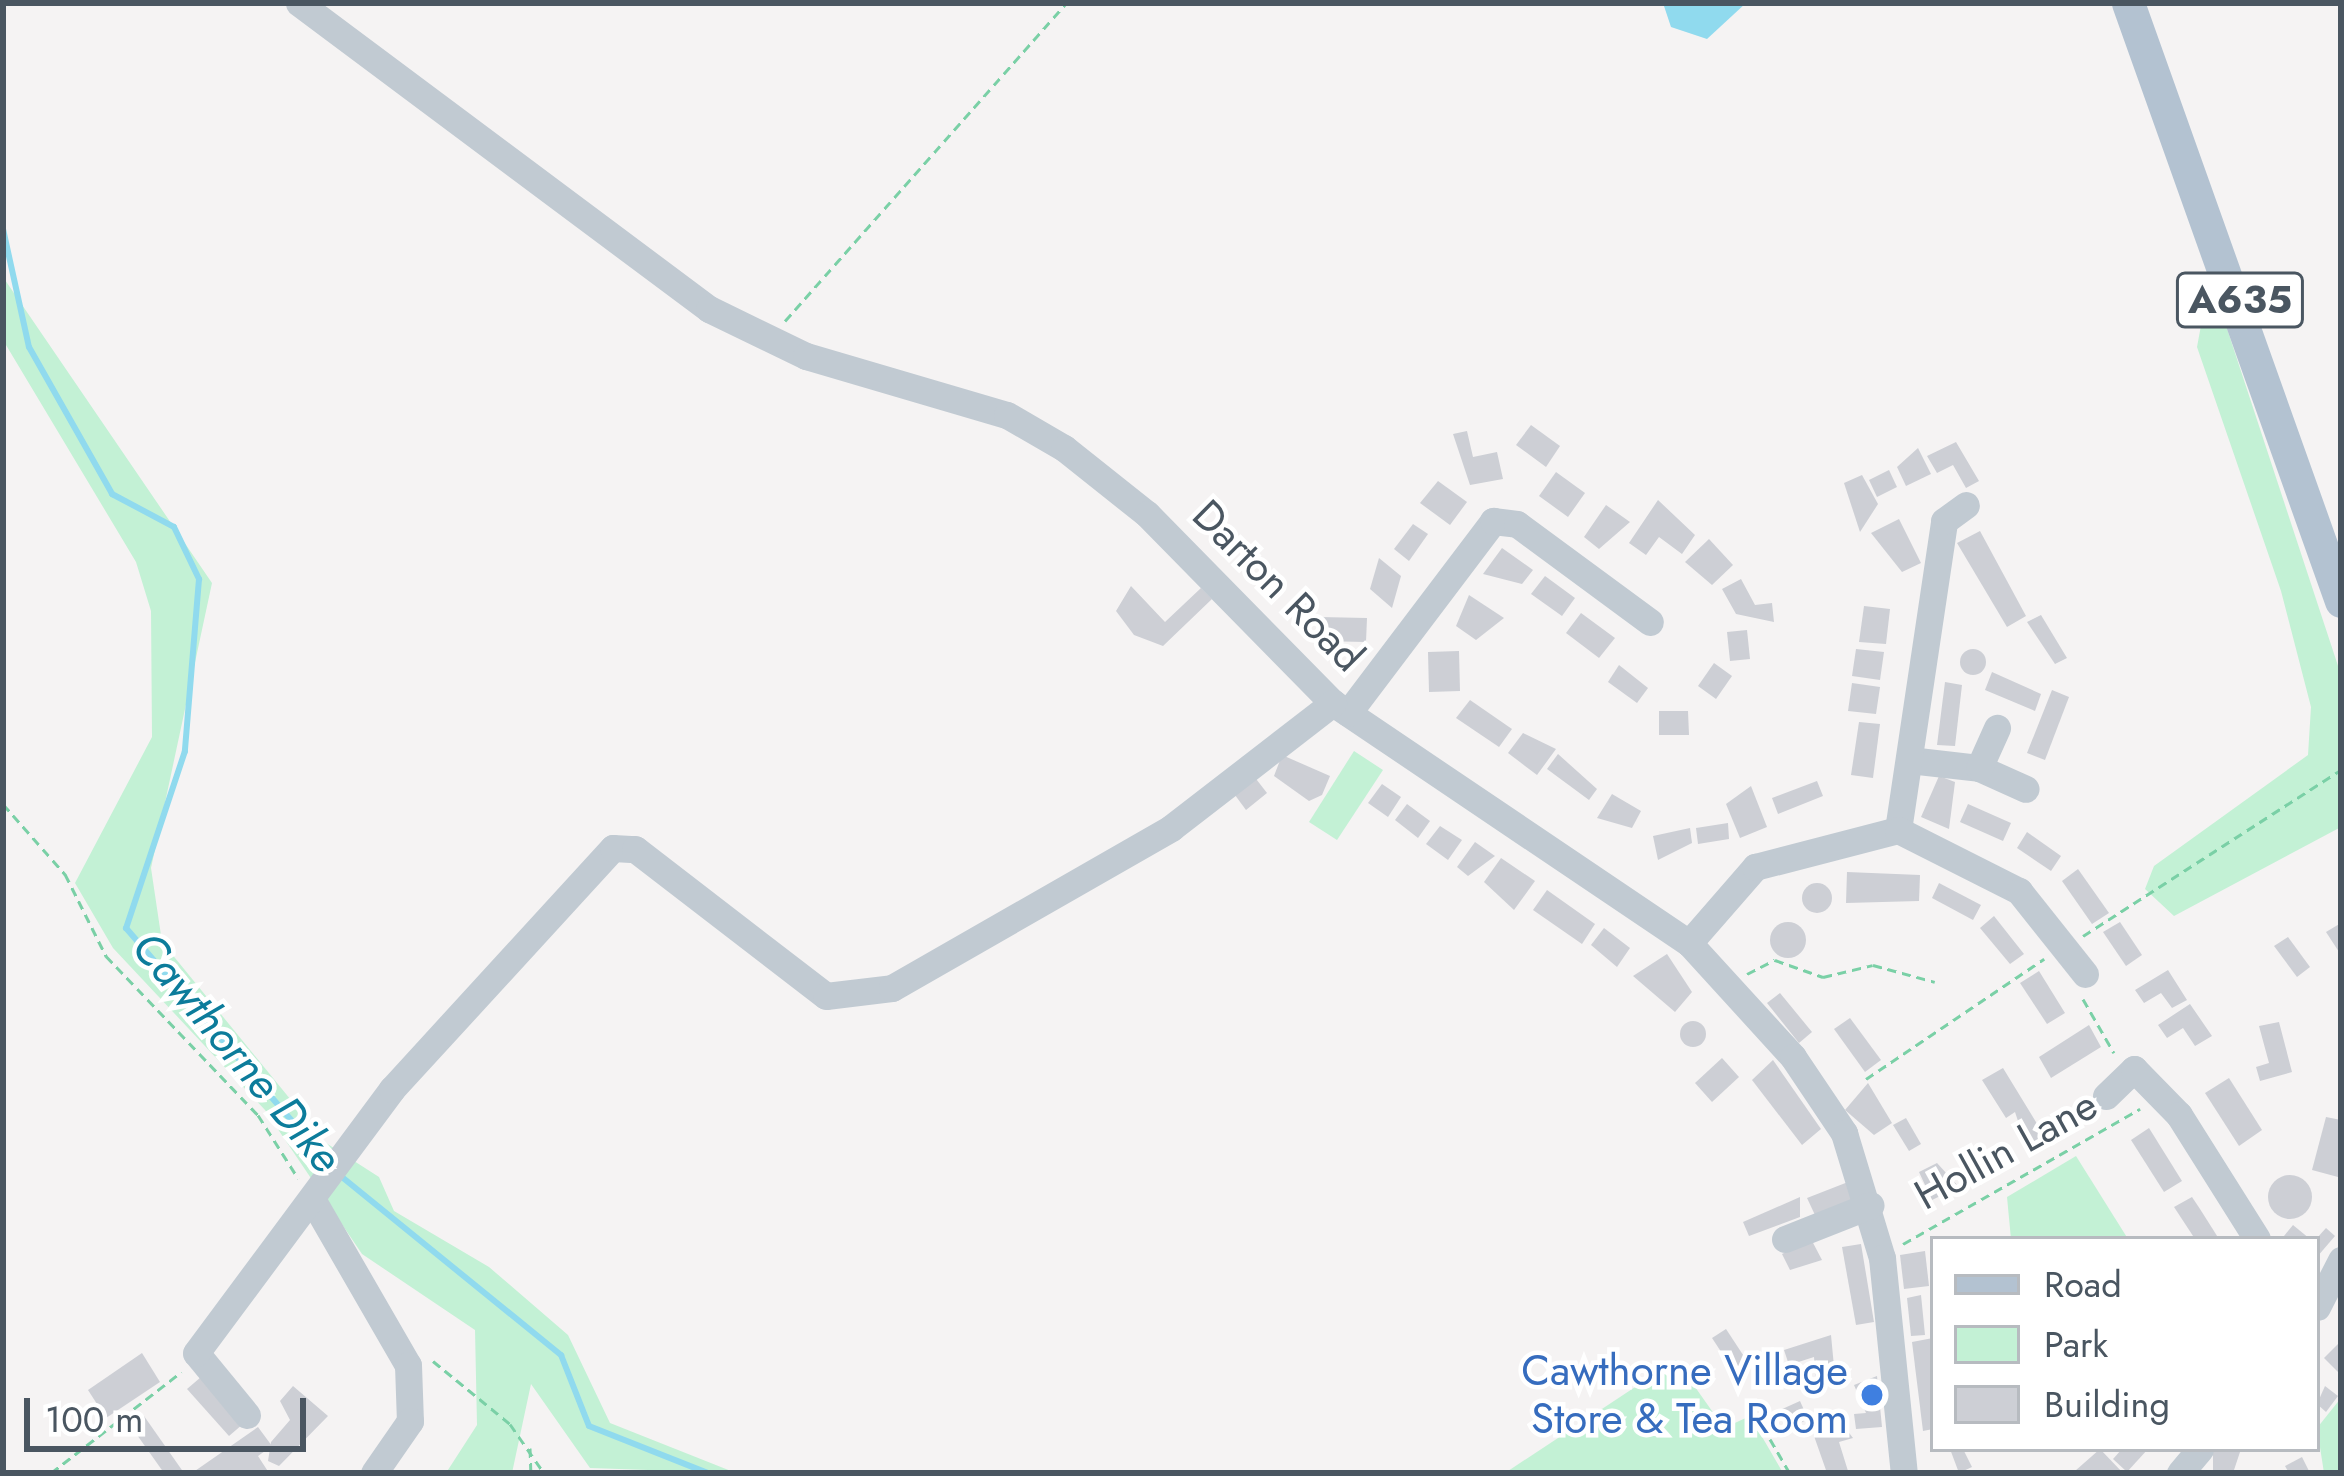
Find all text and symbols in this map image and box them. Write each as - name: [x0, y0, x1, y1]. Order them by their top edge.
- road number: A635: [2174, 267, 2306, 333]
- street label: Darton Road: [1182, 490, 1374, 682]
- water label: Cawthorne Dike: [121, 921, 353, 1183]
- street label: Hollin Lane: [1906, 1079, 2106, 1221]
- legend: [1930, 1236, 2320, 1452]
- text: Road: [2044, 1258, 2122, 1310]
- text: Park: [2044, 1318, 2108, 1370]
- place label: Cawthorne Village Store & Tea Room: [1521, 1346, 1848, 1444]
- scale bar: [30, 1374, 312, 1448]
- text: Building: [2044, 1378, 2170, 1430]
- marker: Cawthorne Village Store & Tea Room: [1859, 1382, 1885, 1408]
- text: 100 m: [45, 1393, 143, 1445]

